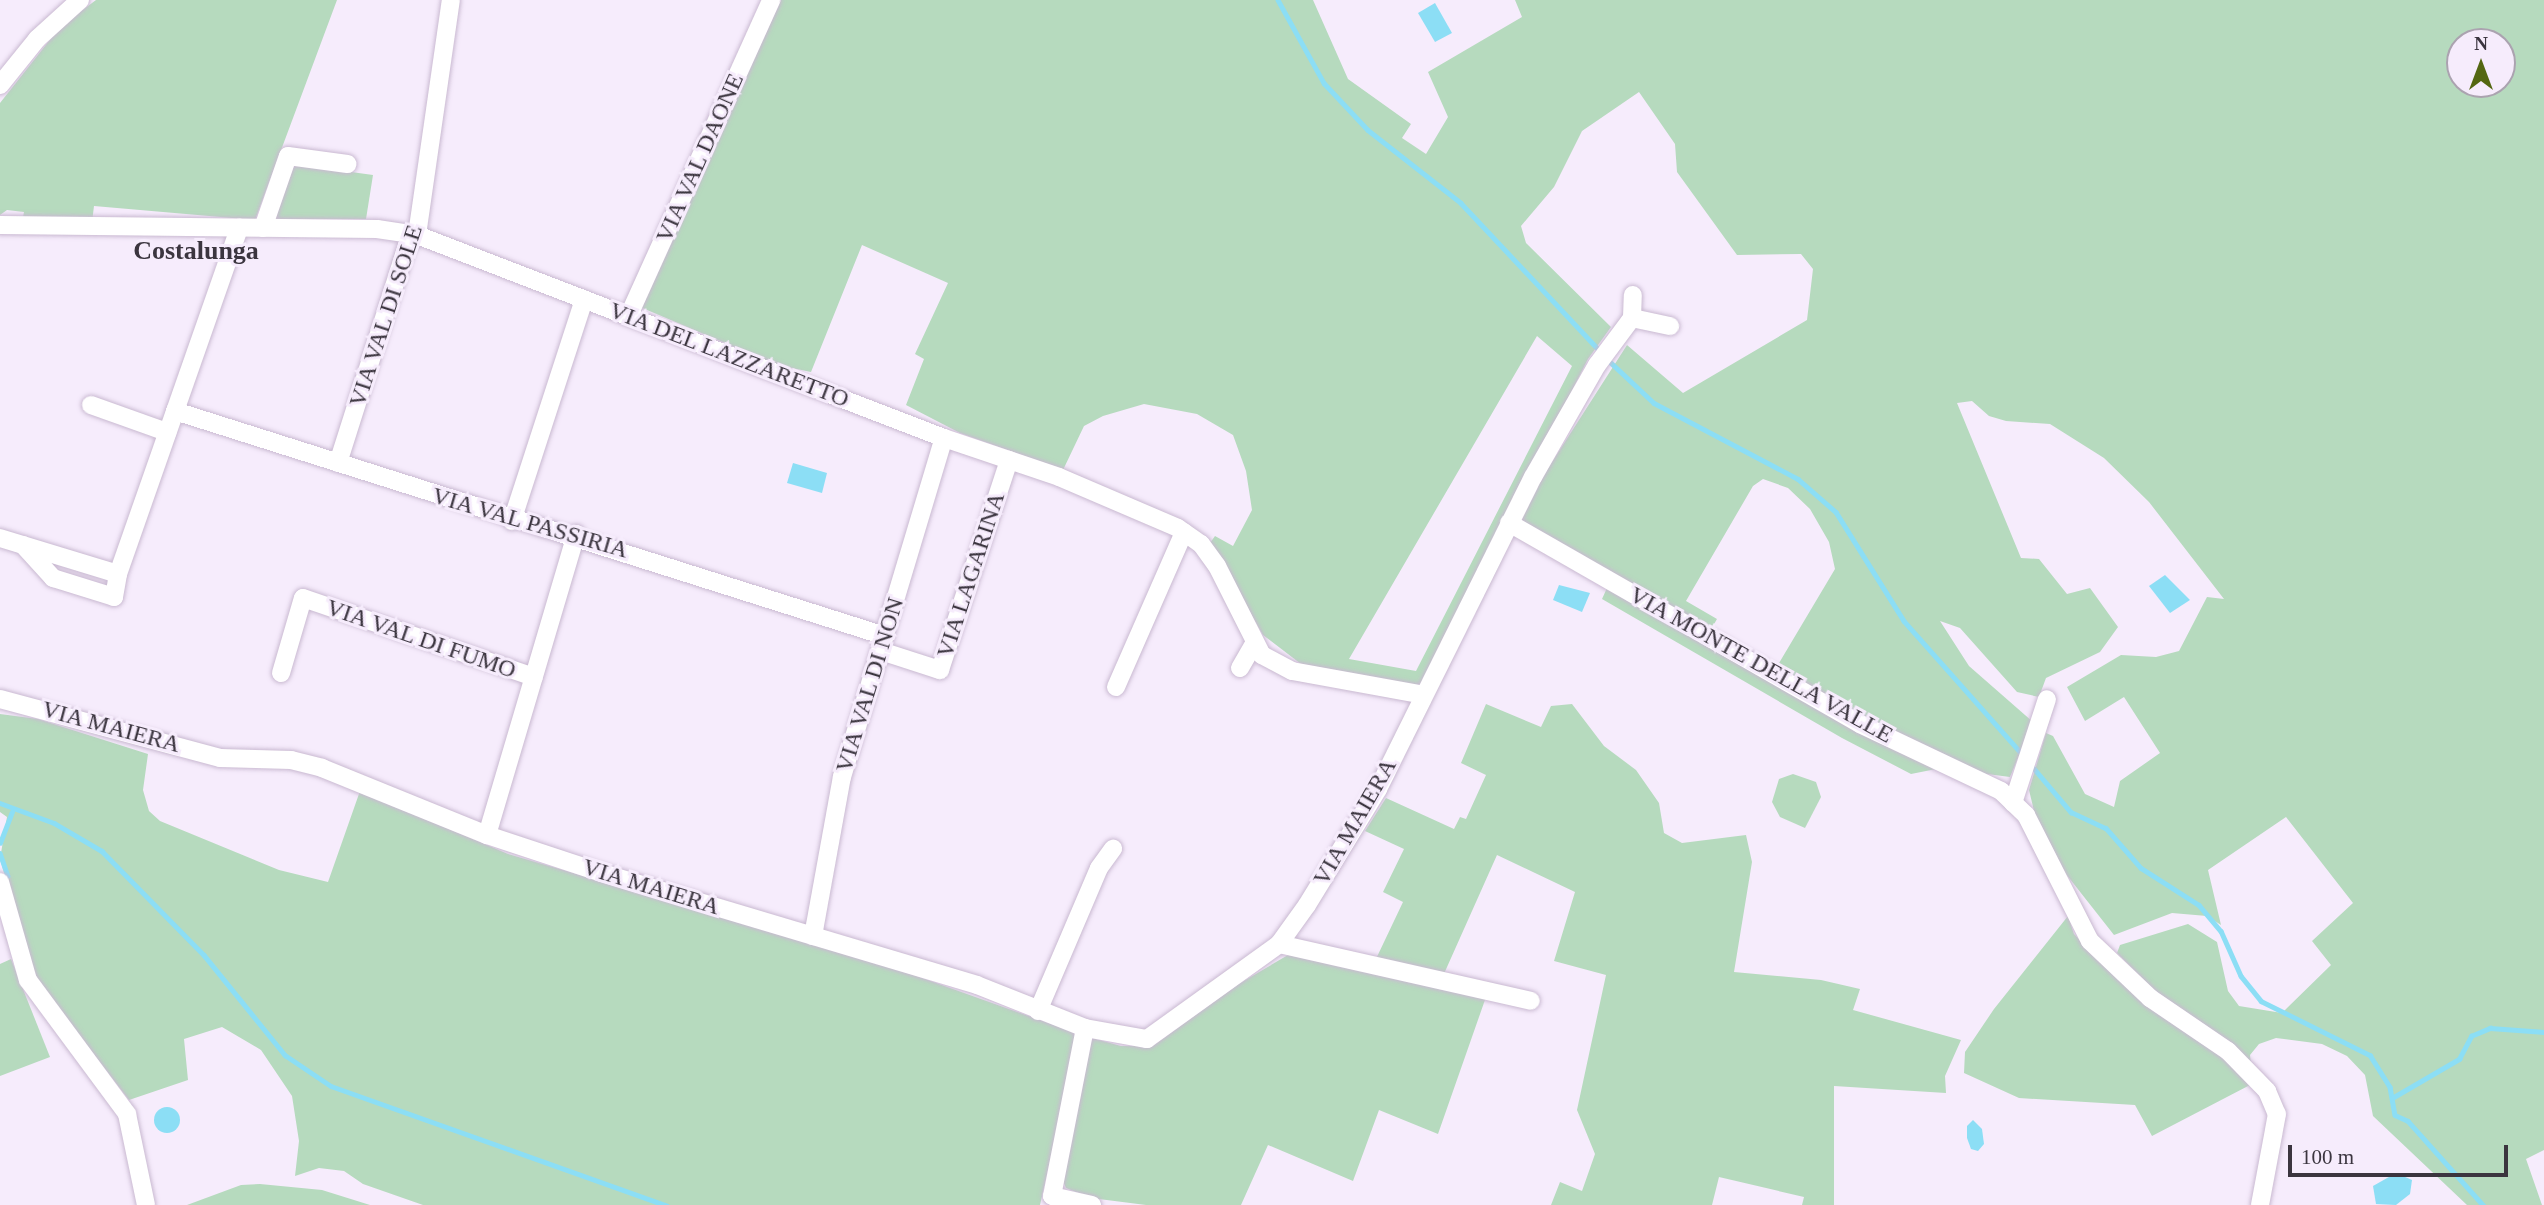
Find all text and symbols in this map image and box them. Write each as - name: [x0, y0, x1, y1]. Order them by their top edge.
- north arrow: [2446, 28, 2516, 98]
- text: N: [2474, 33, 2488, 54]
- street label: VIA VAL DAONE: [649, 68, 751, 248]
- street label: VIA VAL DI SOLE: [343, 220, 429, 412]
- district label: Costalunga: [133, 235, 259, 267]
- street label: VIA DEL LAZZARETTO: [604, 296, 854, 414]
- street label: VIA VAL PASSIRIA: [427, 481, 633, 565]
- street label: VIA LAGARINA: [930, 488, 1012, 662]
- street label: VIA MONTE DELLA VALLE: [1623, 580, 1899, 750]
- street label: VIA VAL DI FUMO: [321, 593, 521, 685]
- street label: VIA VAL DI NON: [829, 593, 911, 777]
- street label: VIA MAIERA: [38, 695, 184, 759]
- street label: VIA MAIERA: [1307, 753, 1403, 891]
- street label: VIA MAIERA: [578, 852, 724, 922]
- scale bar: [2292, 1132, 2512, 1176]
- text: 100 m: [2301, 1145, 2354, 1169]

